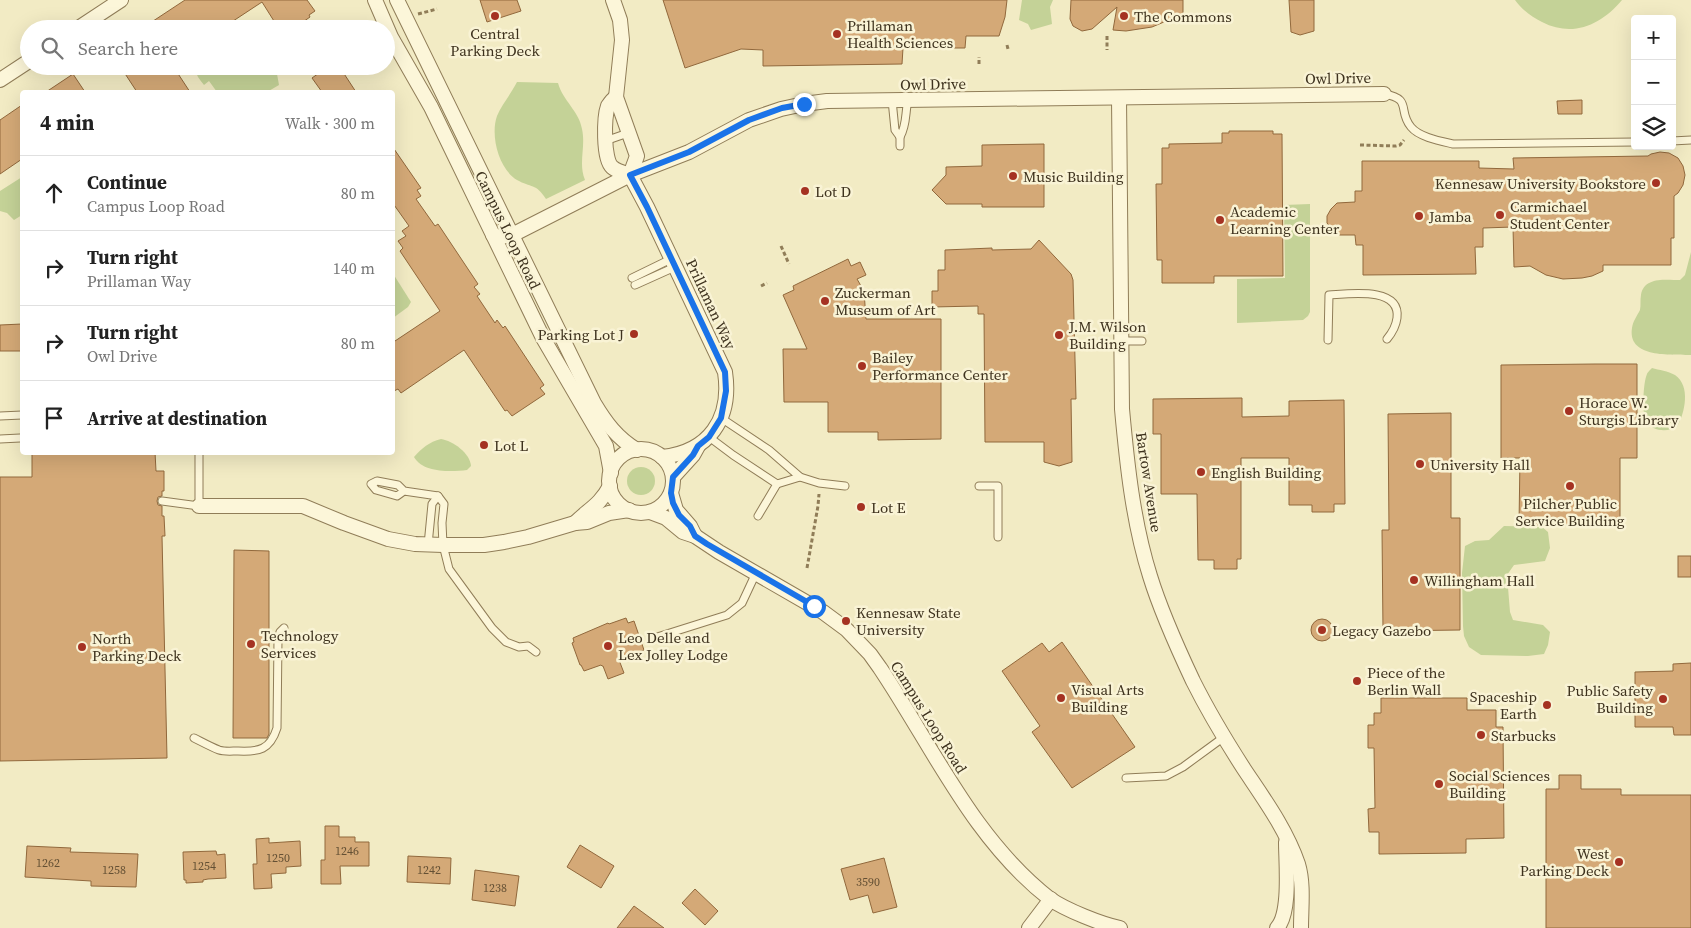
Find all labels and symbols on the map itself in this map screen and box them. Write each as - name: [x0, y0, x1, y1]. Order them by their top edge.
- place label: The Commons: [1134, 6, 1232, 27]
- marker: Central Parking Deck: [489, 10, 501, 22]
- marker: The Commons: [1118, 10, 1130, 22]
- place label: Prillaman Health Sciences: [847, 15, 953, 53]
- place label: Central Parking Deck: [450, 23, 540, 61]
- marker: Prillaman Health Sciences: [831, 28, 843, 40]
- street label: Owl Drive: [1305, 67, 1371, 89]
- street label: Owl Drive: [900, 73, 966, 95]
- route end: [793, 93, 816, 116]
- place label: Music Building: [1023, 166, 1124, 187]
- street label: Campus Loop Road: [470, 167, 546, 293]
- marker: Music Building: [1007, 170, 1019, 182]
- place label: Kennesaw University Bookstore: [1435, 173, 1646, 194]
- marker: Kennesaw University Bookstore: [1650, 177, 1662, 189]
- place label: Lot D: [815, 181, 851, 202]
- marker: Lot D: [799, 185, 811, 197]
- place label: Carmichael Student Center: [1510, 196, 1610, 234]
- place label: Academic Learning Center: [1230, 201, 1340, 239]
- place label: Jamba: [1428, 206, 1472, 227]
- marker: Carmichael Student Center: [1494, 209, 1506, 221]
- marker: Jamba: [1413, 210, 1425, 222]
- marker: Academic Learning Center: [1214, 214, 1226, 226]
- street label: Prillaman Way: [681, 255, 741, 353]
- place label: Zuckerman Museum of Art: [835, 282, 936, 320]
- marker: Zuckerman Museum of Art: [819, 295, 831, 307]
- place label: J.M. Wilson Building: [1068, 316, 1146, 354]
- place label: Parking Lot J: [537, 324, 624, 345]
- marker: Parking Lot J: [628, 328, 640, 340]
- marker: J.M. Wilson Building: [1053, 329, 1065, 341]
- place label: Bailey Performance Center: [872, 347, 1008, 385]
- marker: Bailey Performance Center: [856, 360, 868, 372]
- place label: Horace W. Sturgis Library: [1579, 392, 1679, 430]
- marker: Horace W. Sturgis Library: [1563, 405, 1575, 417]
- street label: Bartow Avenue: [1131, 431, 1167, 534]
- place label: Lot L: [494, 435, 528, 456]
- marker: Lot L: [478, 439, 490, 451]
- place label: University Hall: [1430, 454, 1531, 475]
- marker: University Hall: [1414, 458, 1426, 470]
- place label: English Building: [1211, 462, 1321, 483]
- marker: English Building: [1195, 466, 1207, 478]
- marker: Pilcher Public Service Building: [1564, 480, 1576, 492]
- place label: Pilcher Public Service Building: [1516, 493, 1625, 531]
- place label: Lot E: [871, 497, 905, 518]
- marker: Lot E: [855, 501, 867, 513]
- place label: Willingham Hall: [1424, 570, 1535, 591]
- marker: Willingham Hall: [1408, 574, 1420, 586]
- route start: [803, 595, 826, 618]
- place label: Kennesaw State University: [856, 602, 961, 640]
- marker: Kennesaw State University: [840, 615, 852, 627]
- place label: Legacy Gazebo: [1332, 620, 1431, 641]
- marker: Legacy Gazebo: [1316, 624, 1328, 636]
- place label: Technology Services: [261, 625, 339, 663]
- place label: Leo Delle and Lex Jolley Lodge: [618, 627, 728, 665]
- place label: North Parking Deck: [92, 628, 182, 666]
- marker: Technology Services: [245, 638, 257, 650]
- marker: Leo Delle and Lex Jolley Lodge: [602, 640, 614, 652]
- marker: North Parking Deck: [76, 641, 88, 653]
- street label: Campus Loop Road: [886, 657, 972, 778]
- place label: Piece of the Berlin Wall: [1367, 662, 1446, 700]
- marker: Piece of the Berlin Wall: [1351, 675, 1363, 687]
- place label: Visual Arts Building: [1071, 679, 1144, 717]
- place label: Public Safety Building: [1567, 680, 1653, 718]
- place label: Spaceship Earth: [1470, 686, 1537, 724]
- marker: Visual Arts Building: [1055, 692, 1067, 704]
- marker: Public Safety Building: [1657, 693, 1669, 705]
- marker: Spaceship Earth: [1541, 699, 1553, 711]
- place label: Starbucks: [1491, 725, 1556, 746]
- marker: Starbucks: [1475, 729, 1487, 741]
- place label: Social Sciences Building: [1449, 765, 1550, 803]
- marker: Social Sciences Building: [1433, 778, 1445, 790]
- house number: 1246: [335, 843, 359, 859]
- place label: West Parking Deck: [1520, 843, 1610, 881]
- house number: 1250: [266, 850, 290, 866]
- house number: 1262: [36, 855, 60, 871]
- marker: West Parking Deck: [1613, 856, 1625, 868]
- house number: 1254: [192, 858, 216, 874]
- house number: 1258: [102, 862, 126, 878]
- house number: 1242: [417, 862, 441, 878]
- house number: 3590: [856, 874, 880, 890]
- house number: 1238: [483, 880, 507, 896]

